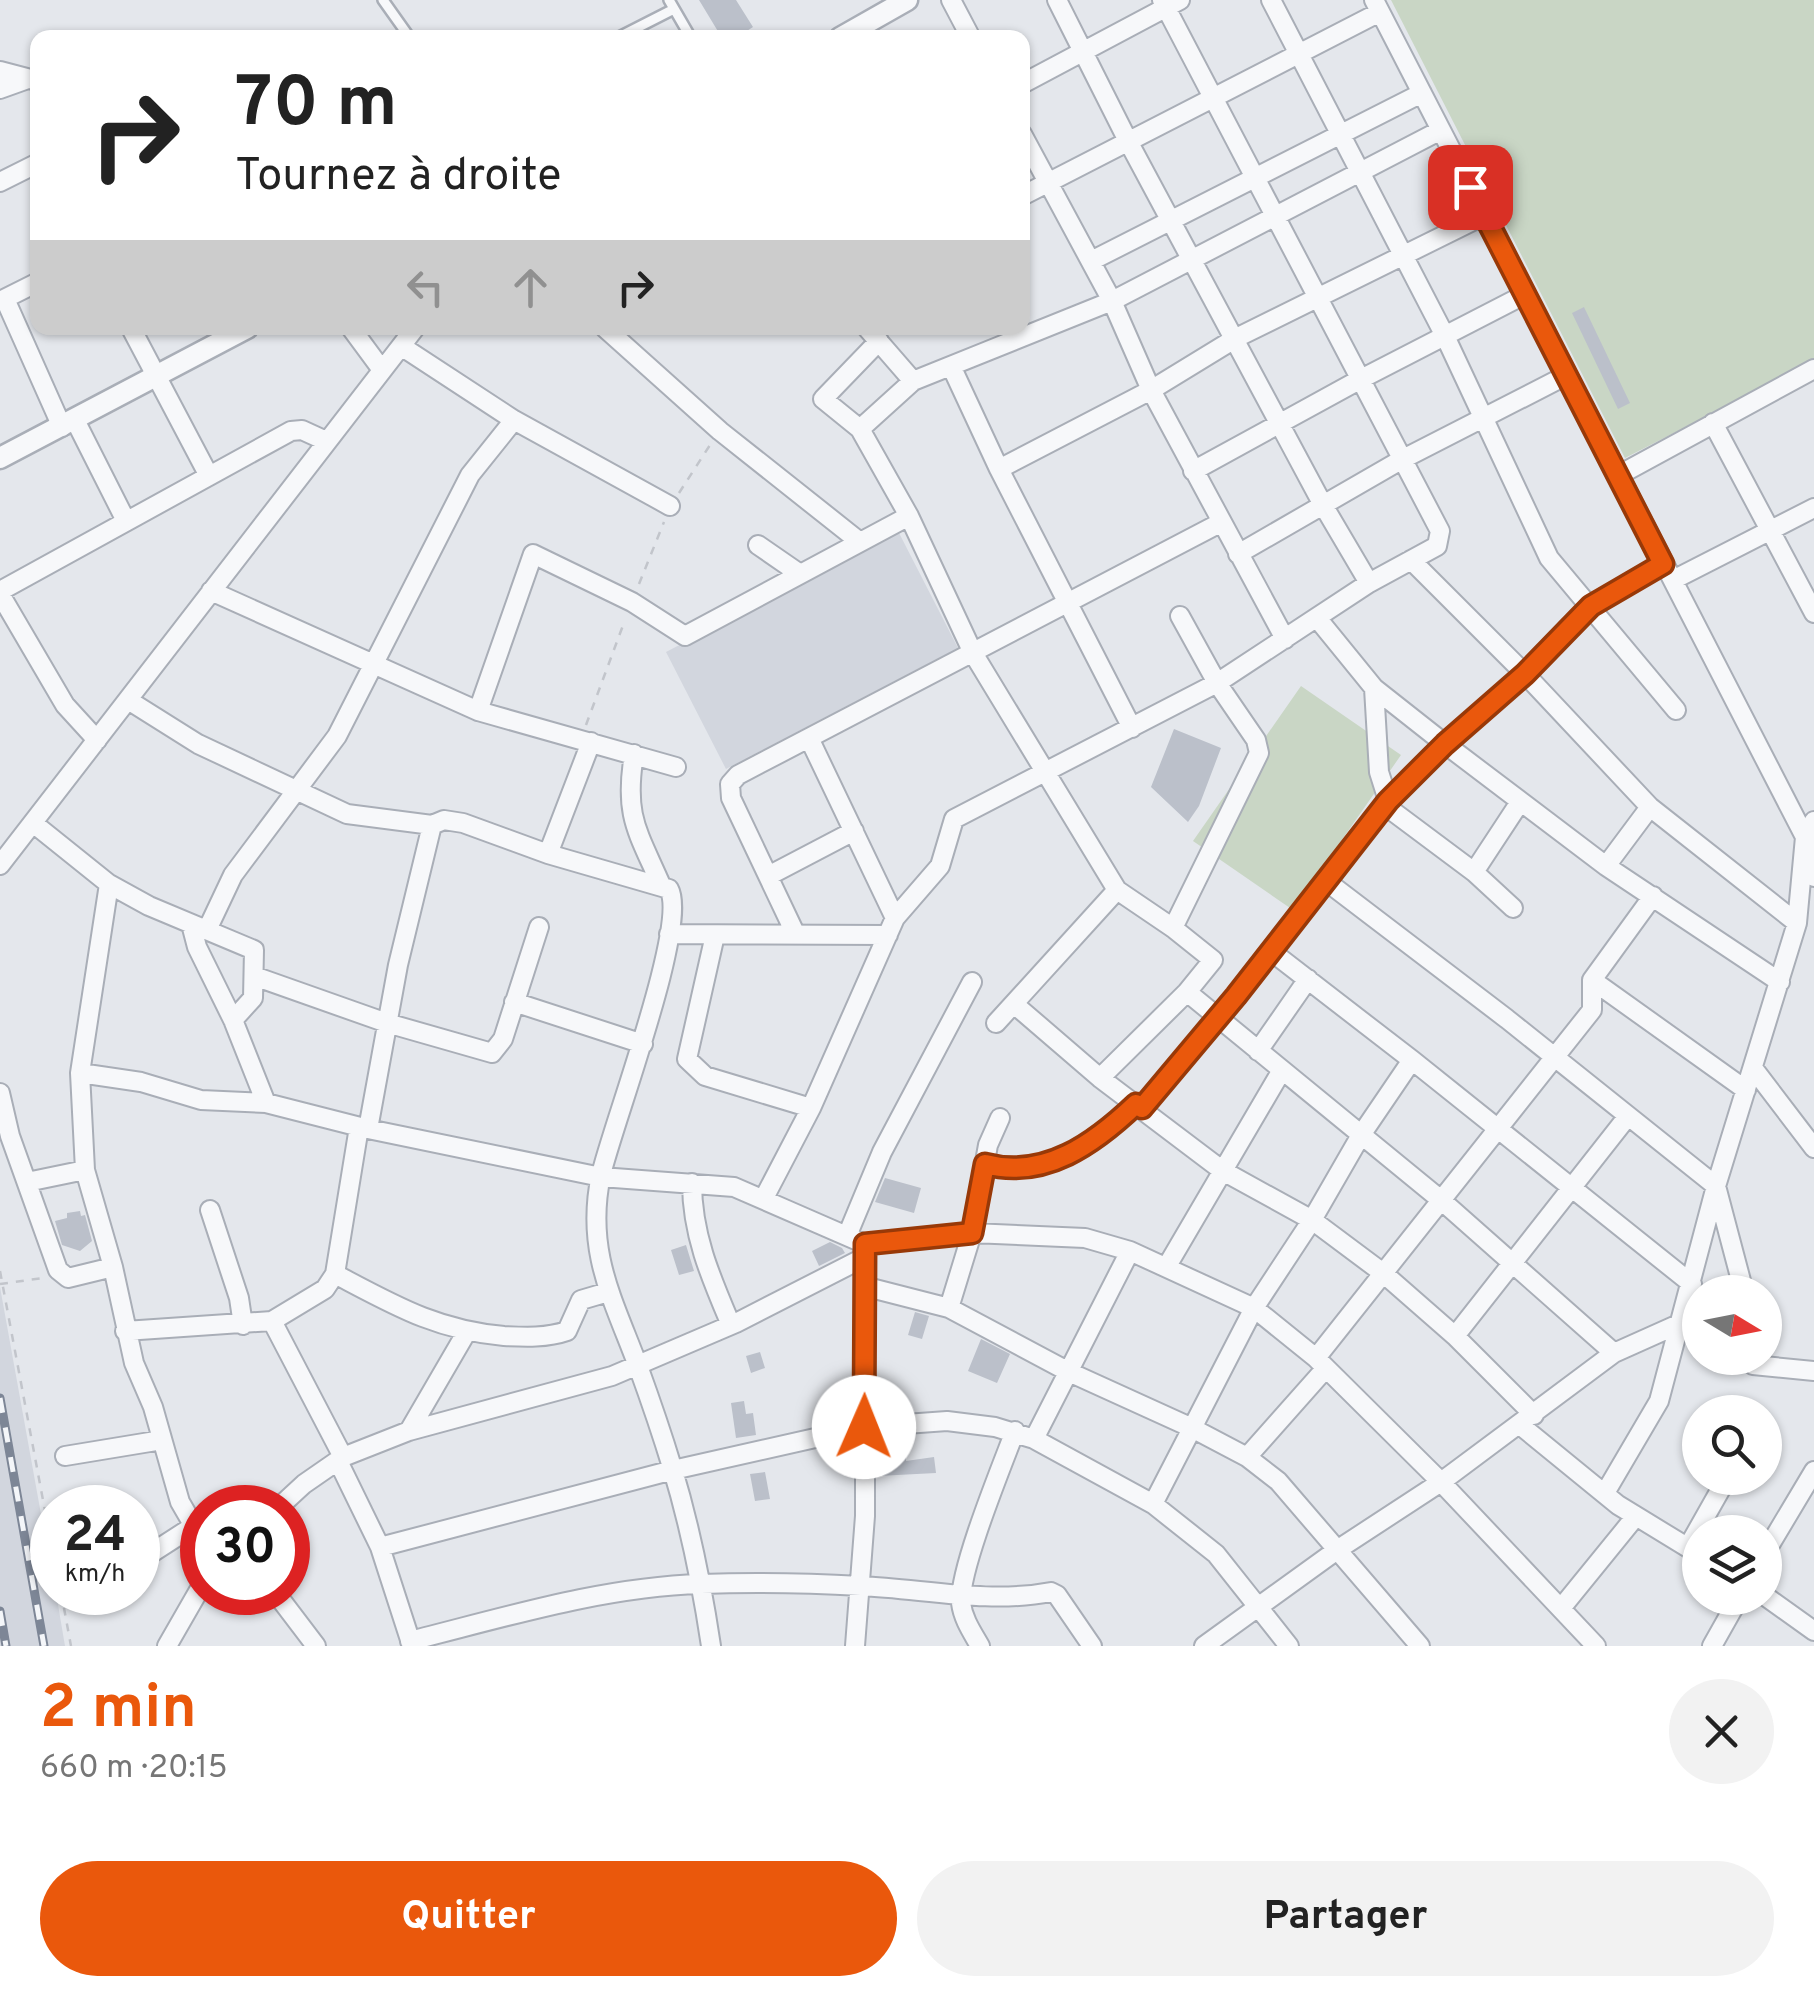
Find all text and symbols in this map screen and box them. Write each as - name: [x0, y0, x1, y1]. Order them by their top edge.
- text: 70 m: [235, 62, 398, 151]
- icon: right: [70, 70, 200, 200]
- pin: [1428, 145, 1513, 230]
- text: Tournez à droite: [235, 149, 562, 206]
- icon: arrive: [1443, 160, 1498, 215]
- icon: left: [398, 260, 453, 315]
- icon: ahead: [503, 260, 558, 315]
- icon: right: [608, 260, 663, 315]
- north arrow: [1682, 1275, 1782, 1375]
- map controls: [1682, 1275, 1782, 1615]
- position arrow: [812, 1375, 916, 1479]
- button: search: [1682, 1395, 1782, 1495]
- speed limit sign: 30: [180, 1485, 310, 1615]
- text: 24: [64, 1506, 126, 1569]
- button: layers: [1682, 1515, 1782, 1615]
- text: km/h: [65, 1559, 125, 1591]
- text: 2 min: [40, 1673, 197, 1749]
- button: close: [1669, 1679, 1774, 1784]
- text: 660 m · 20:15: [40, 1749, 228, 1789]
- button: Quitter: [40, 1861, 897, 1976]
- button: Partager: [917, 1861, 1774, 1976]

